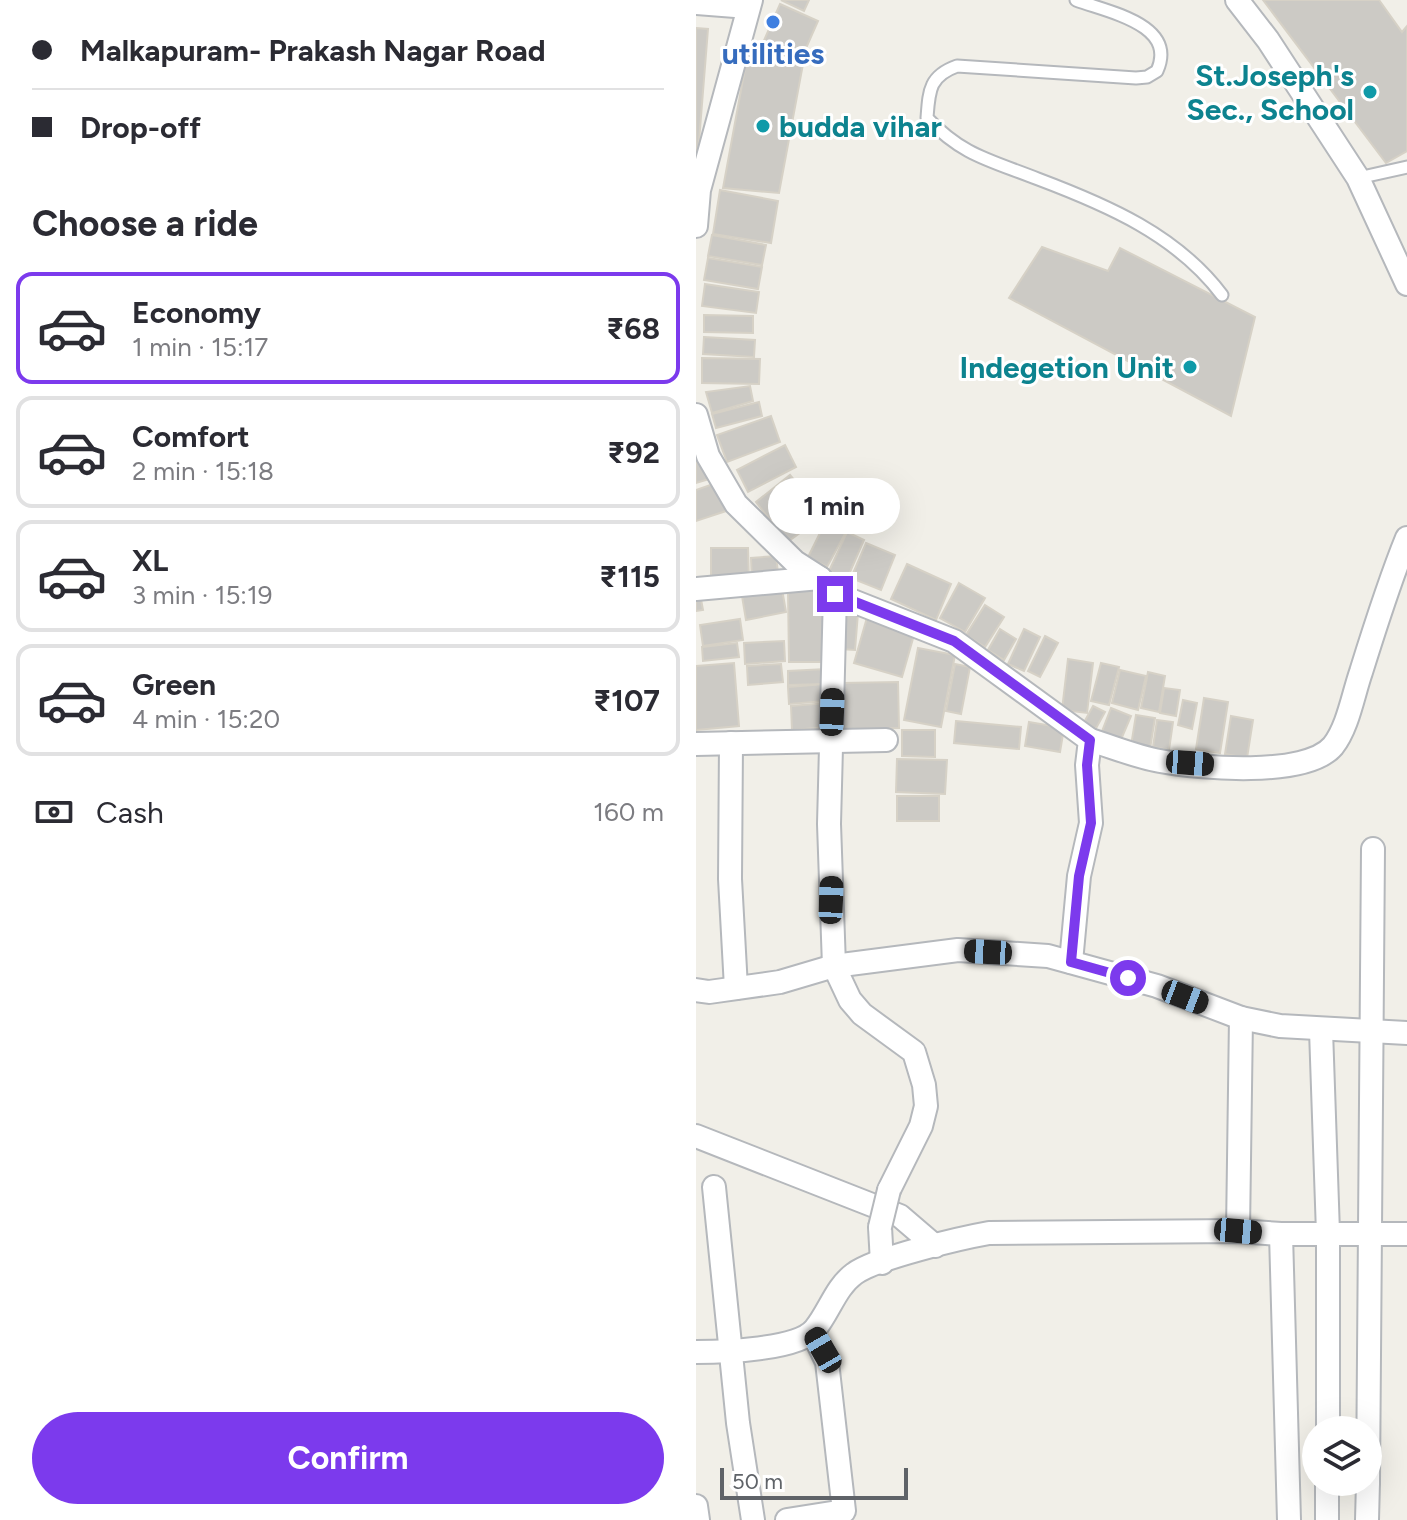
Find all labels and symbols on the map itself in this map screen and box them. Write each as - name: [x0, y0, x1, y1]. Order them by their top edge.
- marker: utilities: [764, 13, 782, 31]
- place label: utilities: [722, 35, 824, 72]
- place label: St.Joseph's Sec., School: [1187, 57, 1354, 128]
- marker: St.Joseph's Sec., School: [1361, 83, 1379, 101]
- place label: budda vihar: [779, 108, 942, 145]
- marker: budda vihar: [754, 117, 772, 135]
- place label: Indegetion Unit: [960, 349, 1174, 386]
- marker: Indegetion Unit: [1181, 358, 1199, 376]
- callout: 1 min: [769, 478, 901, 534]
- route end: [817, 576, 853, 612]
- car: [819, 688, 845, 736]
- car: [1165, 749, 1215, 777]
- car: [818, 876, 844, 924]
- car: [963, 939, 1013, 965]
- route start: [1110, 960, 1146, 996]
- car: [1158, 977, 1212, 1017]
- car: [1213, 1217, 1263, 1245]
- car: [801, 1323, 845, 1377]
- scale bar: [720, 1464, 908, 1500]

